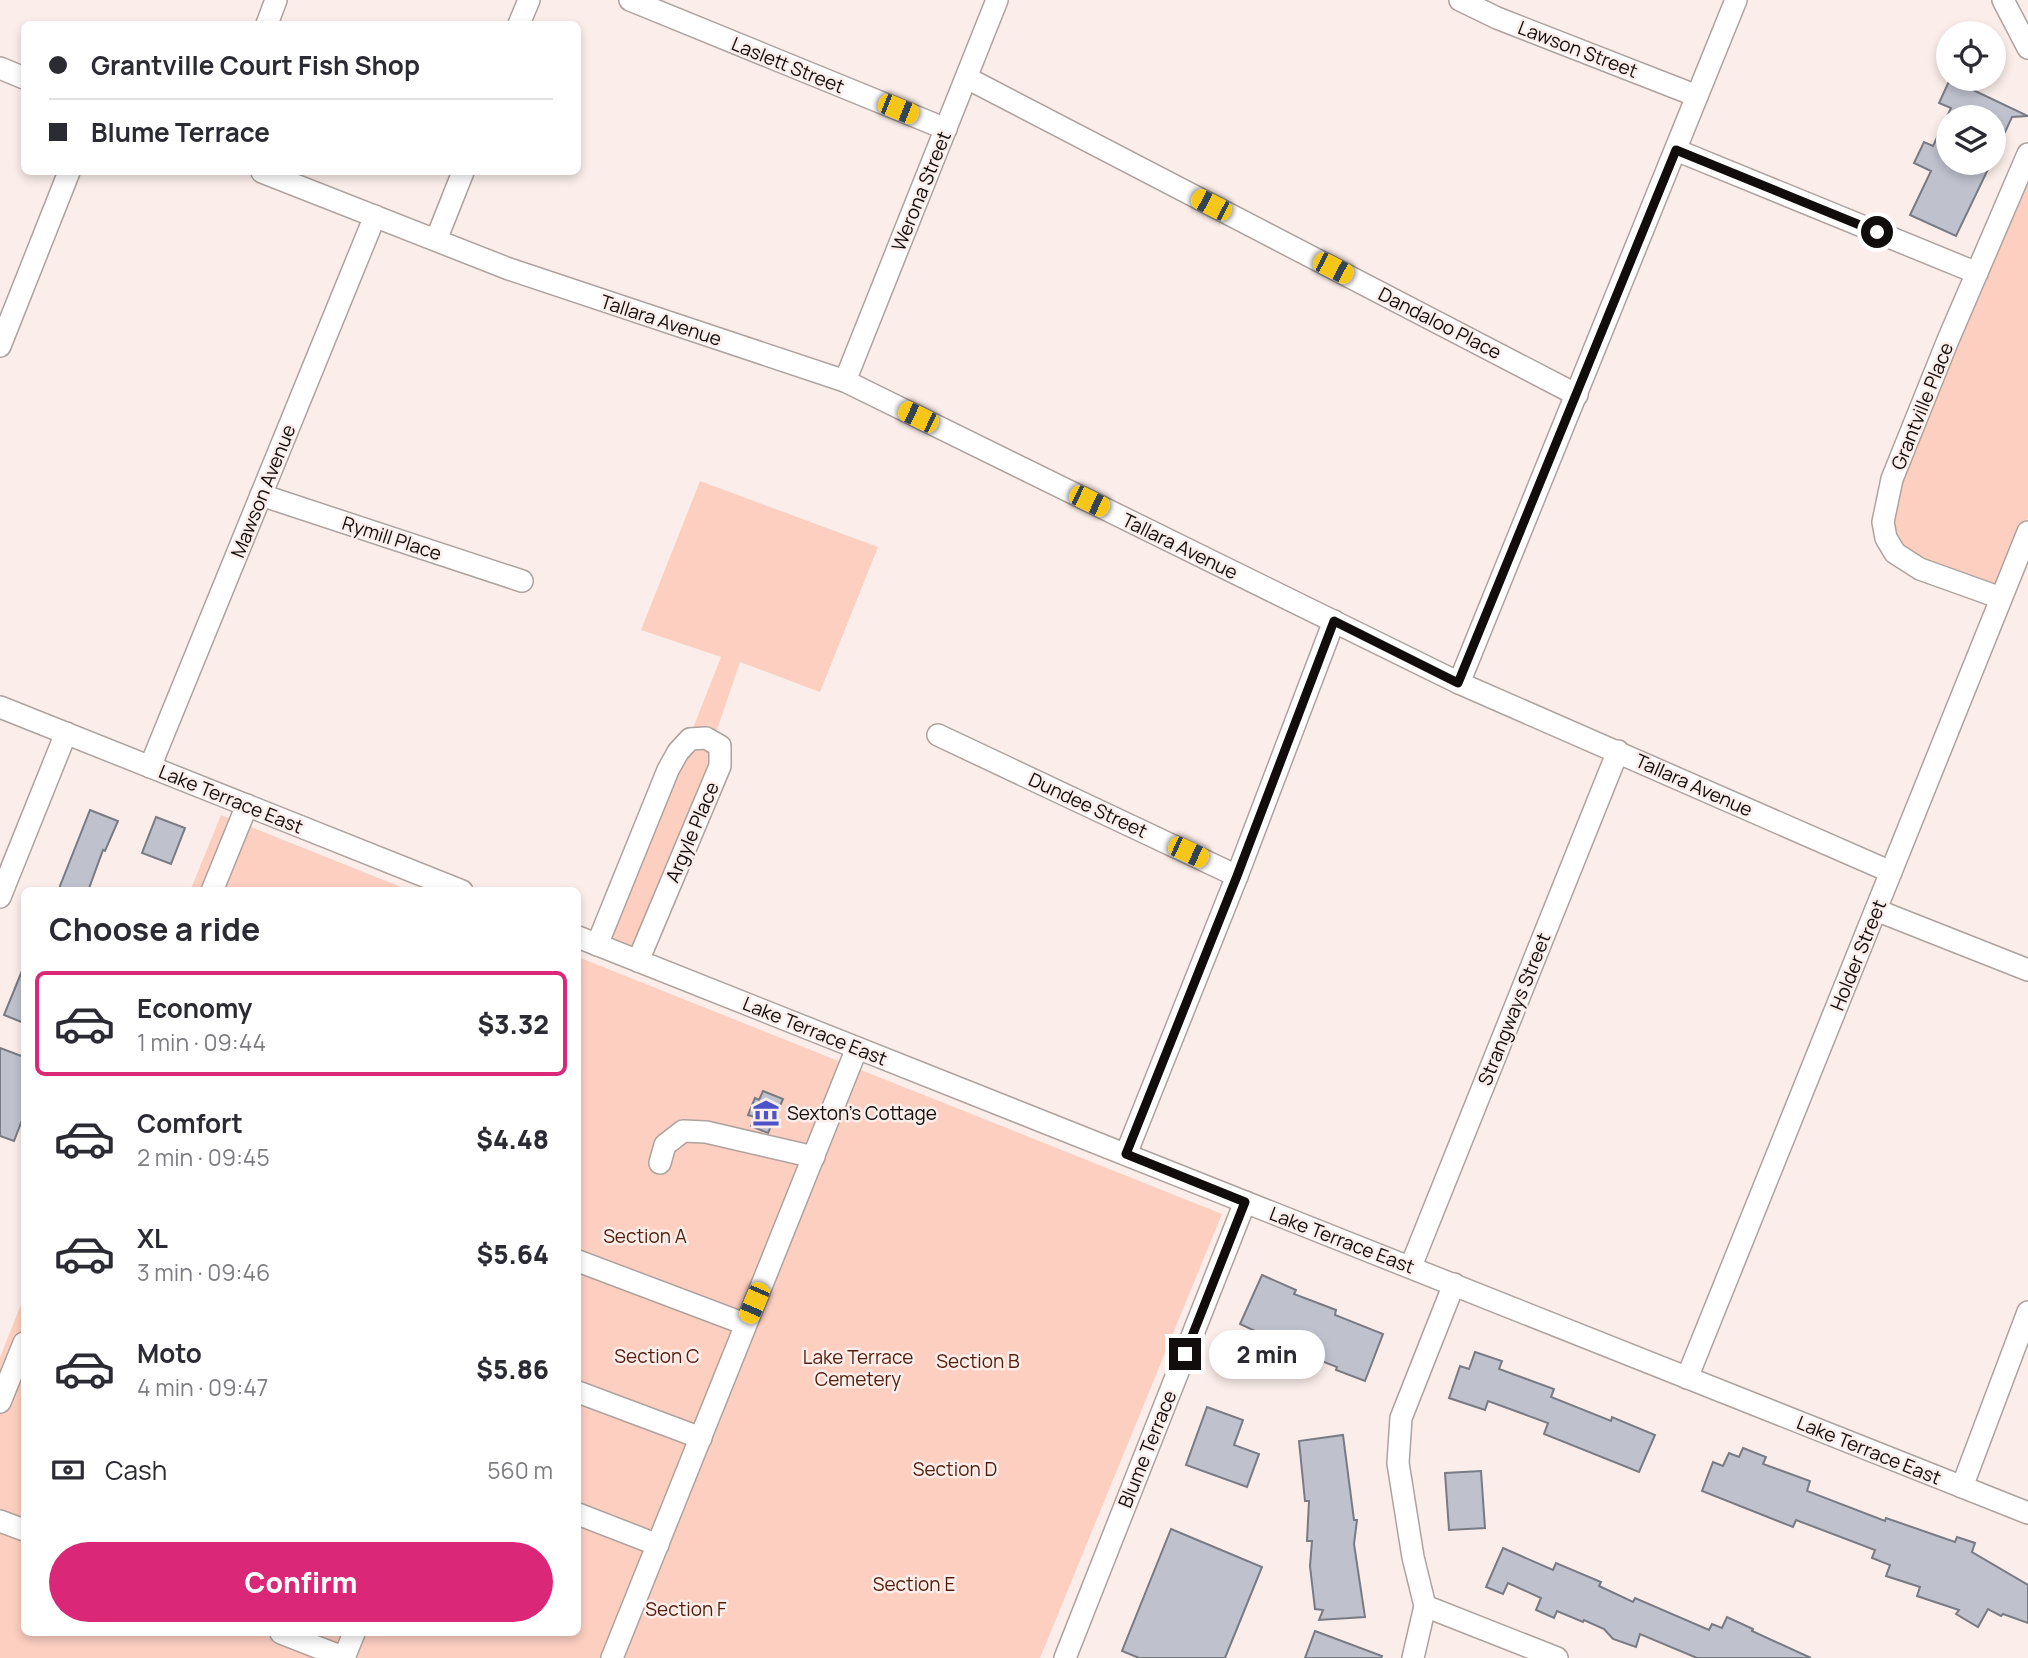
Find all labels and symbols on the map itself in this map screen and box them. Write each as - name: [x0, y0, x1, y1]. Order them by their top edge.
- street label: Lawson Street: [1514, 14, 1642, 84]
- street label: Laslett Street: [728, 31, 848, 99]
- car: [875, 91, 922, 127]
- street label: Werona Street: [885, 127, 957, 255]
- car: [1188, 186, 1235, 224]
- route start: [1861, 216, 1893, 248]
- car: [1310, 249, 1357, 287]
- street label: Dandaloo Place: [1374, 281, 1506, 365]
- street label: Tallara Avenue: [597, 288, 725, 352]
- street label: Grantville Place: [1885, 339, 1959, 473]
- car: [895, 398, 942, 436]
- street label: Mawson Avenue: [224, 420, 302, 562]
- car: [1066, 482, 1113, 520]
- street label: Tallara Avenue: [1118, 507, 1242, 585]
- street label: Rymill Place: [339, 510, 445, 566]
- street label: Tallara Avenue: [1631, 748, 1757, 822]
- street label: Lake Terrace East: [155, 758, 307, 840]
- street label: Dundee Street: [1024, 766, 1152, 844]
- street label: Argyle Place: [659, 778, 725, 886]
- car: [1165, 834, 1212, 870]
- street label: Holder Street: [1824, 896, 1892, 1014]
- street label: Strangways Street: [1472, 929, 1556, 1089]
- street label: Lake Terrace East: [739, 990, 891, 1072]
- museum icon: Sexton's Cottage: [751, 1098, 781, 1128]
- place label: Sexton's Cottage: [787, 1100, 937, 1126]
- street label: Lake Terrace East: [1266, 1200, 1418, 1280]
- park label: Section A: [603, 1223, 687, 1249]
- car: [737, 1280, 772, 1326]
- callout: 2 min: [1210, 1330, 1325, 1378]
- route end: [1169, 1338, 1201, 1370]
- park label: Section C: [614, 1343, 700, 1369]
- park label: Lake Terrace Cemetery: [803, 1344, 913, 1392]
- park label: Section B: [936, 1348, 1020, 1374]
- street label: Blume Terrace: [1112, 1386, 1182, 1512]
- street label: Lake Terrace East: [1793, 1409, 1945, 1491]
- park label: Section D: [913, 1456, 997, 1482]
- park label: Section E: [873, 1571, 955, 1597]
- park label: Section F: [645, 1596, 727, 1622]

